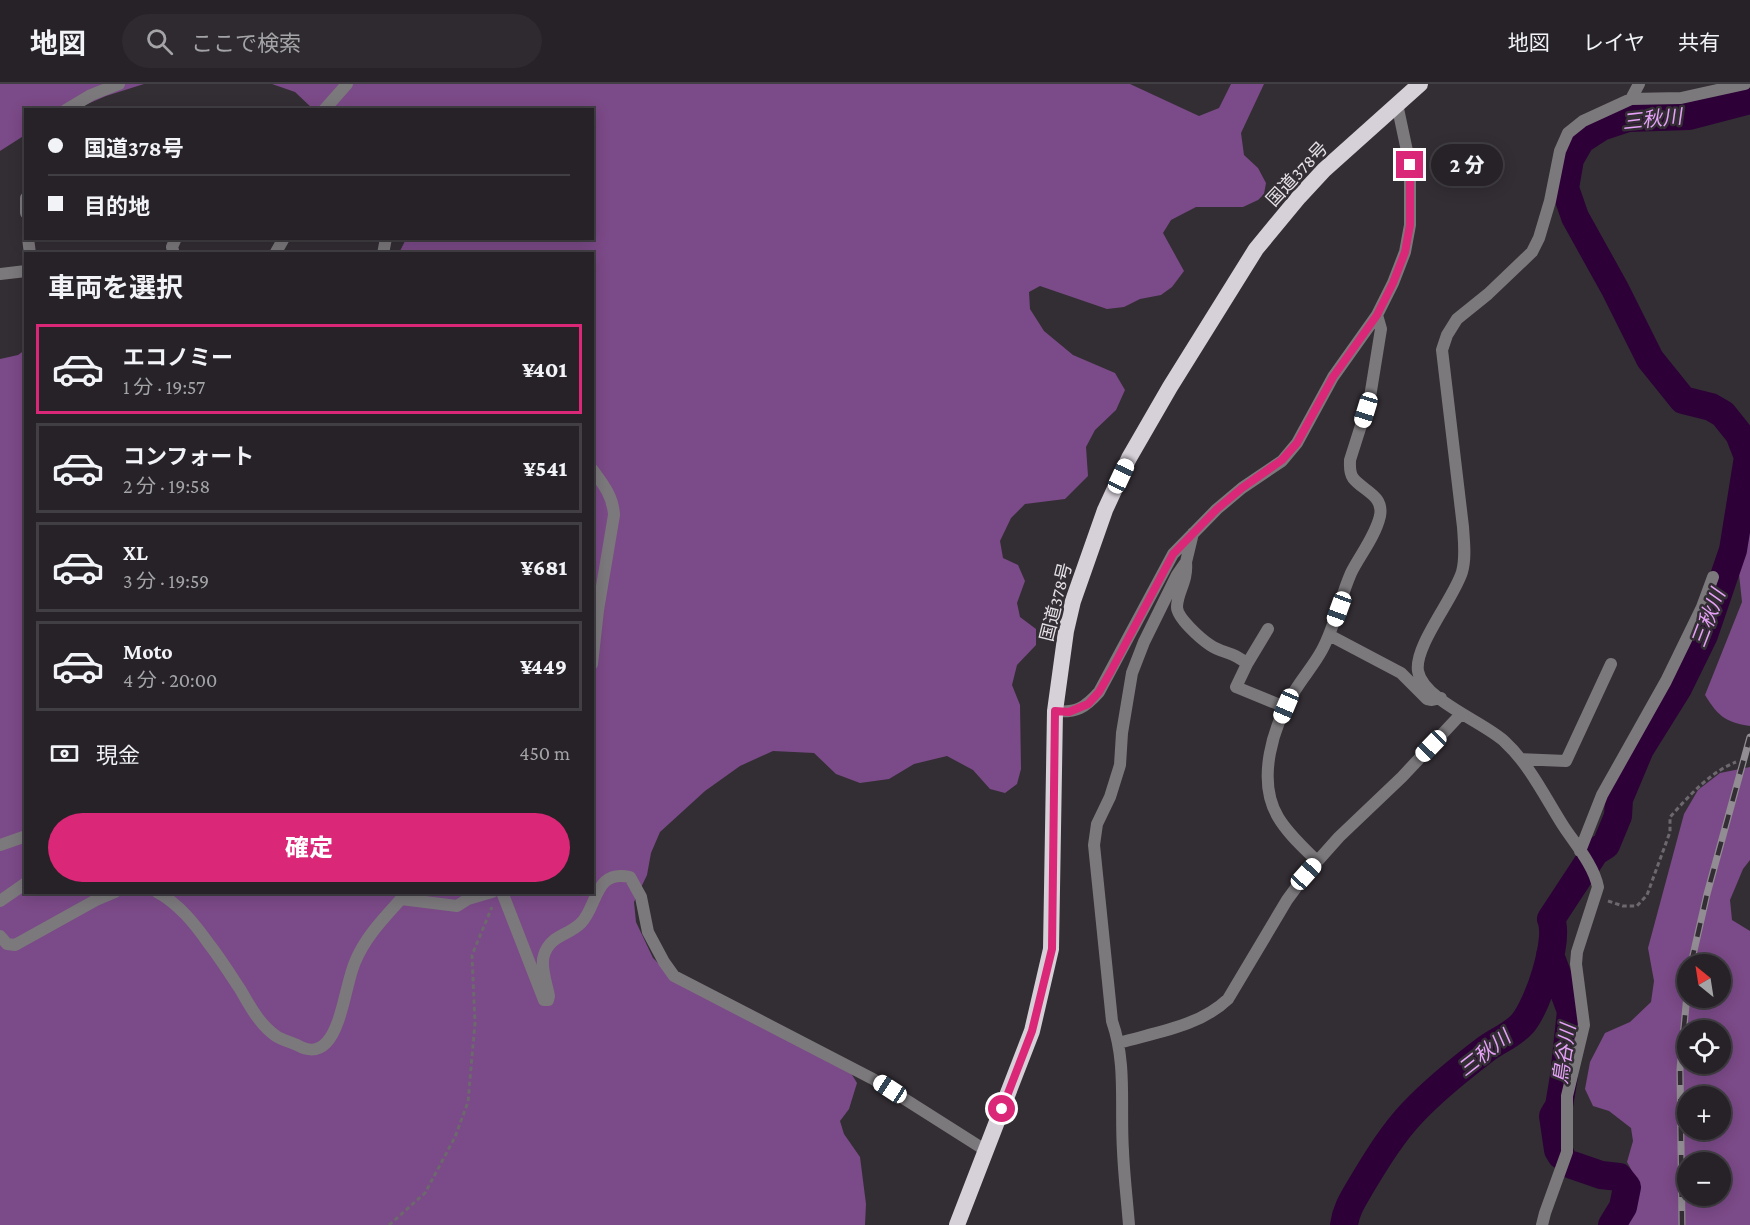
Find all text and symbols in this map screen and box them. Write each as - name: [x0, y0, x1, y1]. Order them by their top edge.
- search box: [122, 14, 542, 68]
- icon: search: [143, 25, 176, 58]
- text: 地図: [30, 28, 86, 59]
- text: ここで検索: [191, 31, 301, 56]
- text: 地図: [1508, 31, 1550, 55]
- text: レイヤ: [1583, 31, 1645, 55]
- text: 共有: [1678, 31, 1720, 55]
- water label: 三秋川: [1621, 105, 1685, 133]
- text: 国道378号: [84, 136, 184, 161]
- street label: 国道378号: [1262, 138, 1332, 210]
- callout: 2 分: [1431, 144, 1503, 186]
- route end: [1396, 151, 1423, 178]
- text: 2 分: [1450, 154, 1484, 176]
- text: 目的地: [84, 194, 150, 219]
- text: 車両を選択: [48, 273, 183, 303]
- icon: car: [51, 342, 105, 396]
- text: エコノミー: [123, 345, 233, 370]
- text: ¥401: [522, 357, 567, 382]
- text: 1 分 · 19:57: [123, 376, 205, 398]
- car: [1352, 390, 1380, 430]
- icon: car: [51, 441, 105, 495]
- text: コンフォート: [123, 444, 254, 469]
- text: ¥541: [523, 456, 567, 481]
- car: [1105, 456, 1137, 496]
- text: 2 分 · 19:58: [123, 475, 210, 497]
- icon: car: [51, 540, 105, 594]
- text: XL: [123, 540, 148, 565]
- text: ¥681: [520, 555, 567, 580]
- street label: 国道378号: [1037, 561, 1075, 643]
- text: 3 分 · 19:59: [123, 570, 209, 592]
- water label: 三秋川: [1687, 584, 1730, 650]
- car: [1324, 589, 1354, 629]
- icon: car: [51, 639, 105, 693]
- text: Moto: [123, 639, 173, 664]
- text: ¥449: [520, 654, 567, 679]
- text: 4 分 · 20:00: [123, 669, 217, 691]
- car: [1271, 686, 1301, 726]
- car: [1412, 727, 1450, 765]
- icon: cash: [48, 737, 81, 770]
- text: 450 m: [519, 742, 570, 764]
- text: 現金: [96, 743, 140, 768]
- button: 確定: [48, 813, 570, 882]
- car: [1287, 855, 1325, 893]
- north arrow: [1677, 954, 1731, 1008]
- map controls: [1677, 954, 1731, 1206]
- button: locate: [1677, 1020, 1731, 1074]
- water label: 鳥谷川: [1549, 1021, 1579, 1085]
- water label: 三秋川: [1454, 1025, 1516, 1080]
- car: [870, 1072, 910, 1106]
- button: +: [1677, 1086, 1731, 1140]
- route start: [988, 1095, 1015, 1122]
- button: −: [1677, 1152, 1731, 1206]

